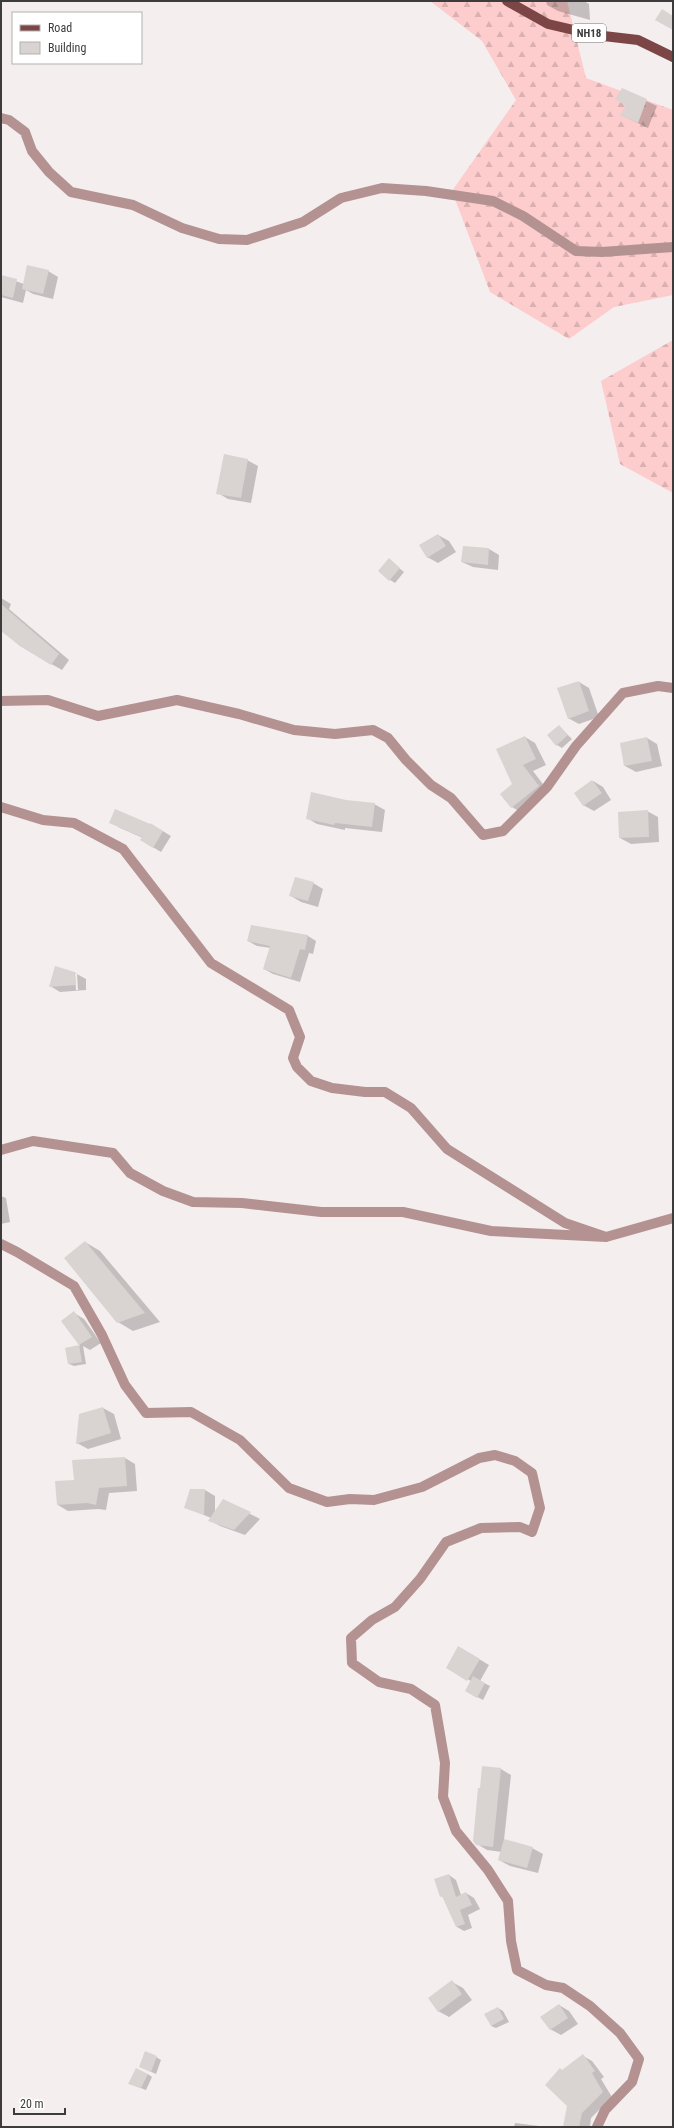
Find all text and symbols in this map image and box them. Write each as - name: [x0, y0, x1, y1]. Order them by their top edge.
- legend: [12, 12, 142, 64]
- text: Road: [48, 21, 72, 35]
- road number: NH18: [572, 24, 606, 42]
- text: Building: [48, 41, 86, 55]
- scale bar: [14, 2090, 65, 2116]
- text: 20 m: [20, 2097, 44, 2111]

